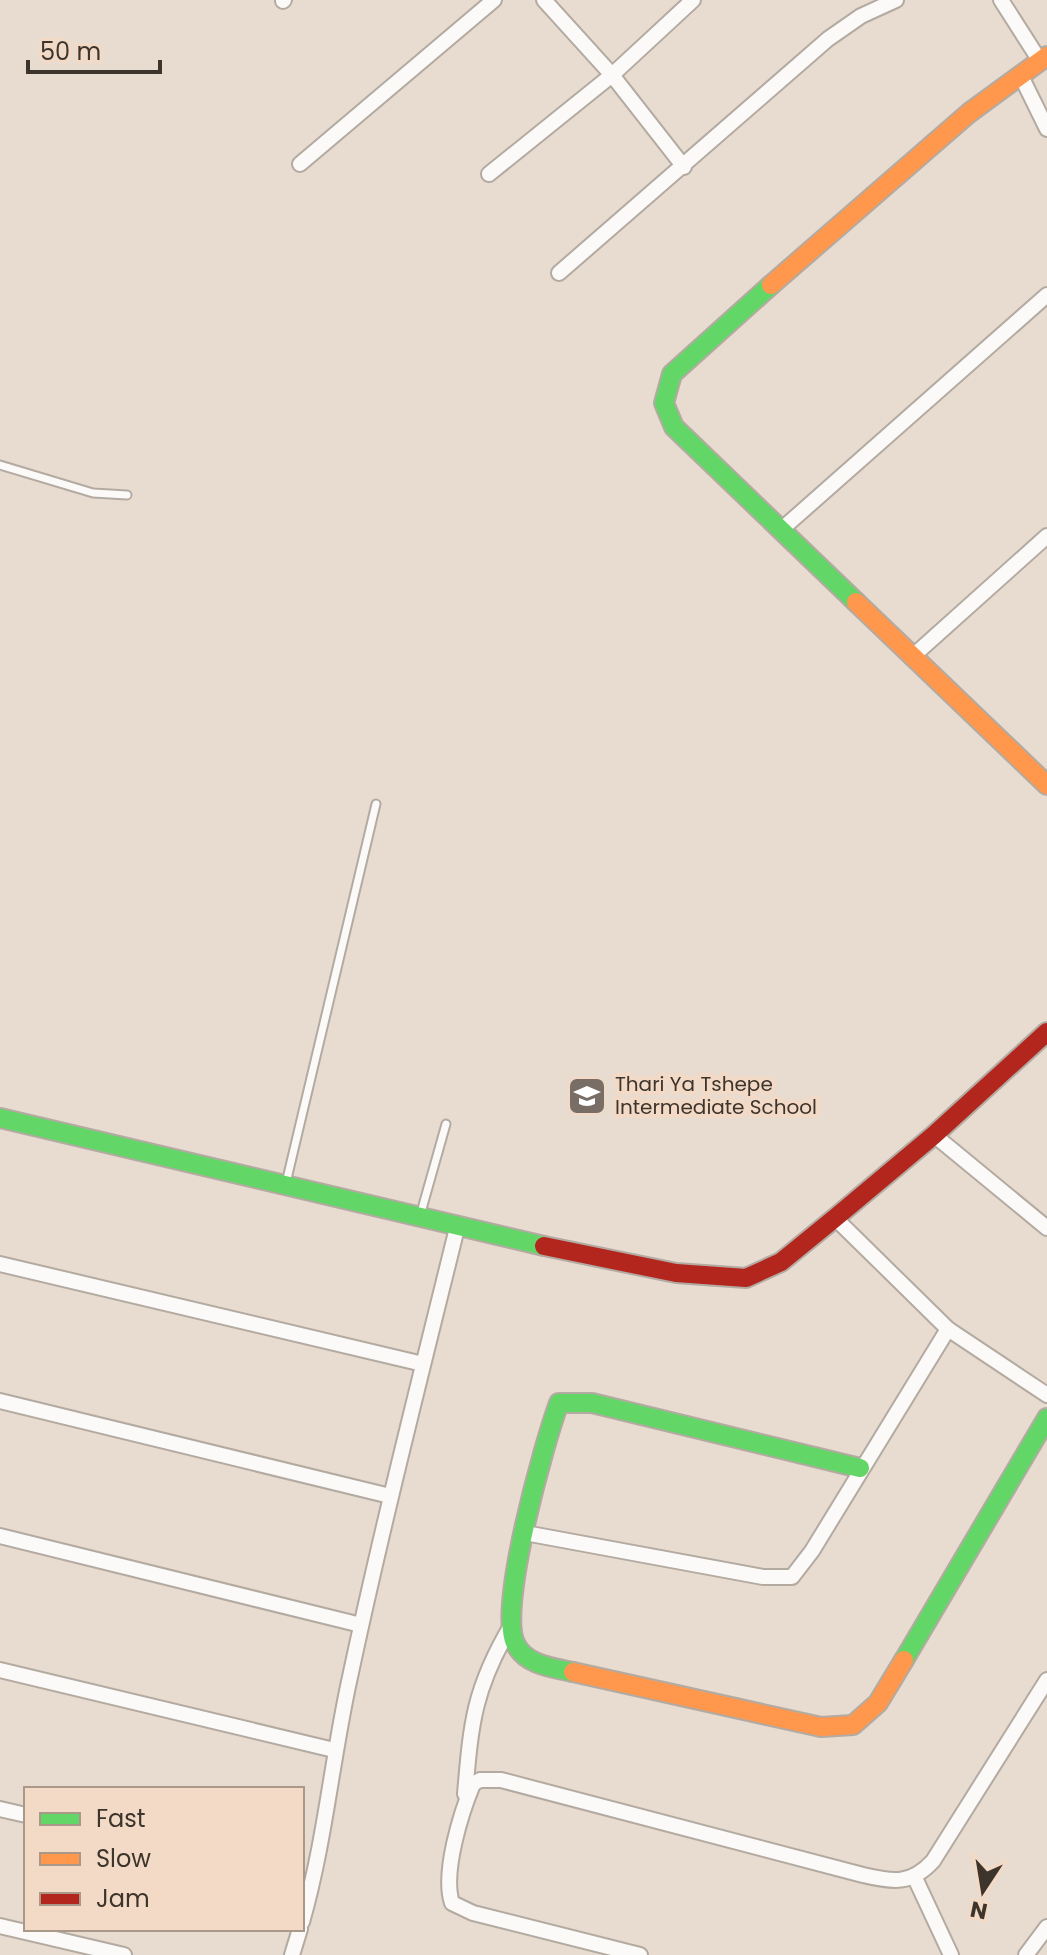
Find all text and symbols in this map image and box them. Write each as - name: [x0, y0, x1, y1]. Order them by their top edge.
- scale bar: [28, 24, 160, 74]
- text: 50 m: [40, 35, 101, 68]
- place label: Thari Ya Tshepe Intermediate School: [615, 1070, 817, 1121]
- school or university icon: Thari Ya Tshepe Intermediate School: [566, 1075, 608, 1117]
- legend: [24, 1787, 304, 1931]
- text: Fast: [96, 1802, 146, 1835]
- text: Slow: [96, 1842, 151, 1875]
- north arrow: [943, 1851, 1023, 1931]
- text: Jam: [96, 1882, 150, 1915]
- text: N: [968, 1893, 990, 1927]

